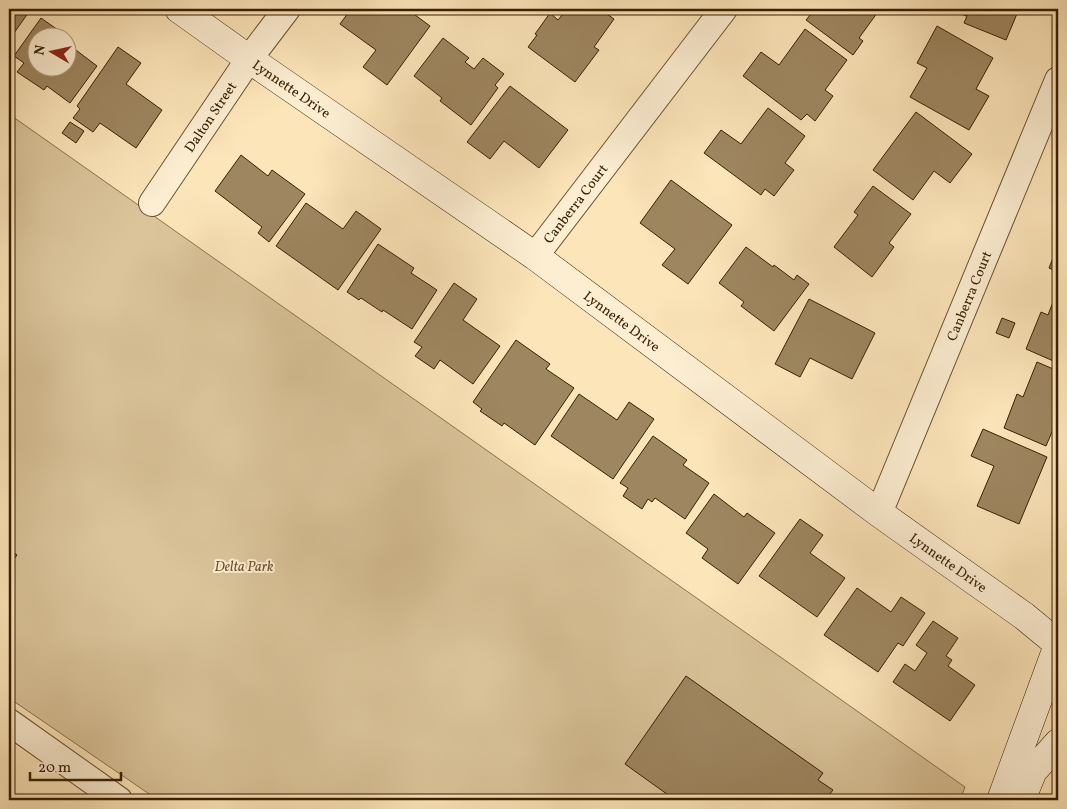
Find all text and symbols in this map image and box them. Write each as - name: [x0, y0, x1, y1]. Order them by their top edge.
- north arrow: [28, 28, 78, 78]
- text: N: [30, 44, 51, 57]
- street label: Lynnette Drive: [248, 56, 334, 124]
- street label: Dalton Street: [181, 78, 242, 157]
- street label: Canberra Court: [540, 161, 613, 248]
- street label: Canberra Court: [943, 248, 997, 344]
- street label: Lynnette Drive: [579, 287, 664, 357]
- street label: Lynnette Drive: [905, 530, 991, 598]
- park label: Delta Park: [215, 558, 274, 577]
- scale bar: [30, 749, 121, 781]
- text: 20 m: [38, 758, 71, 779]

